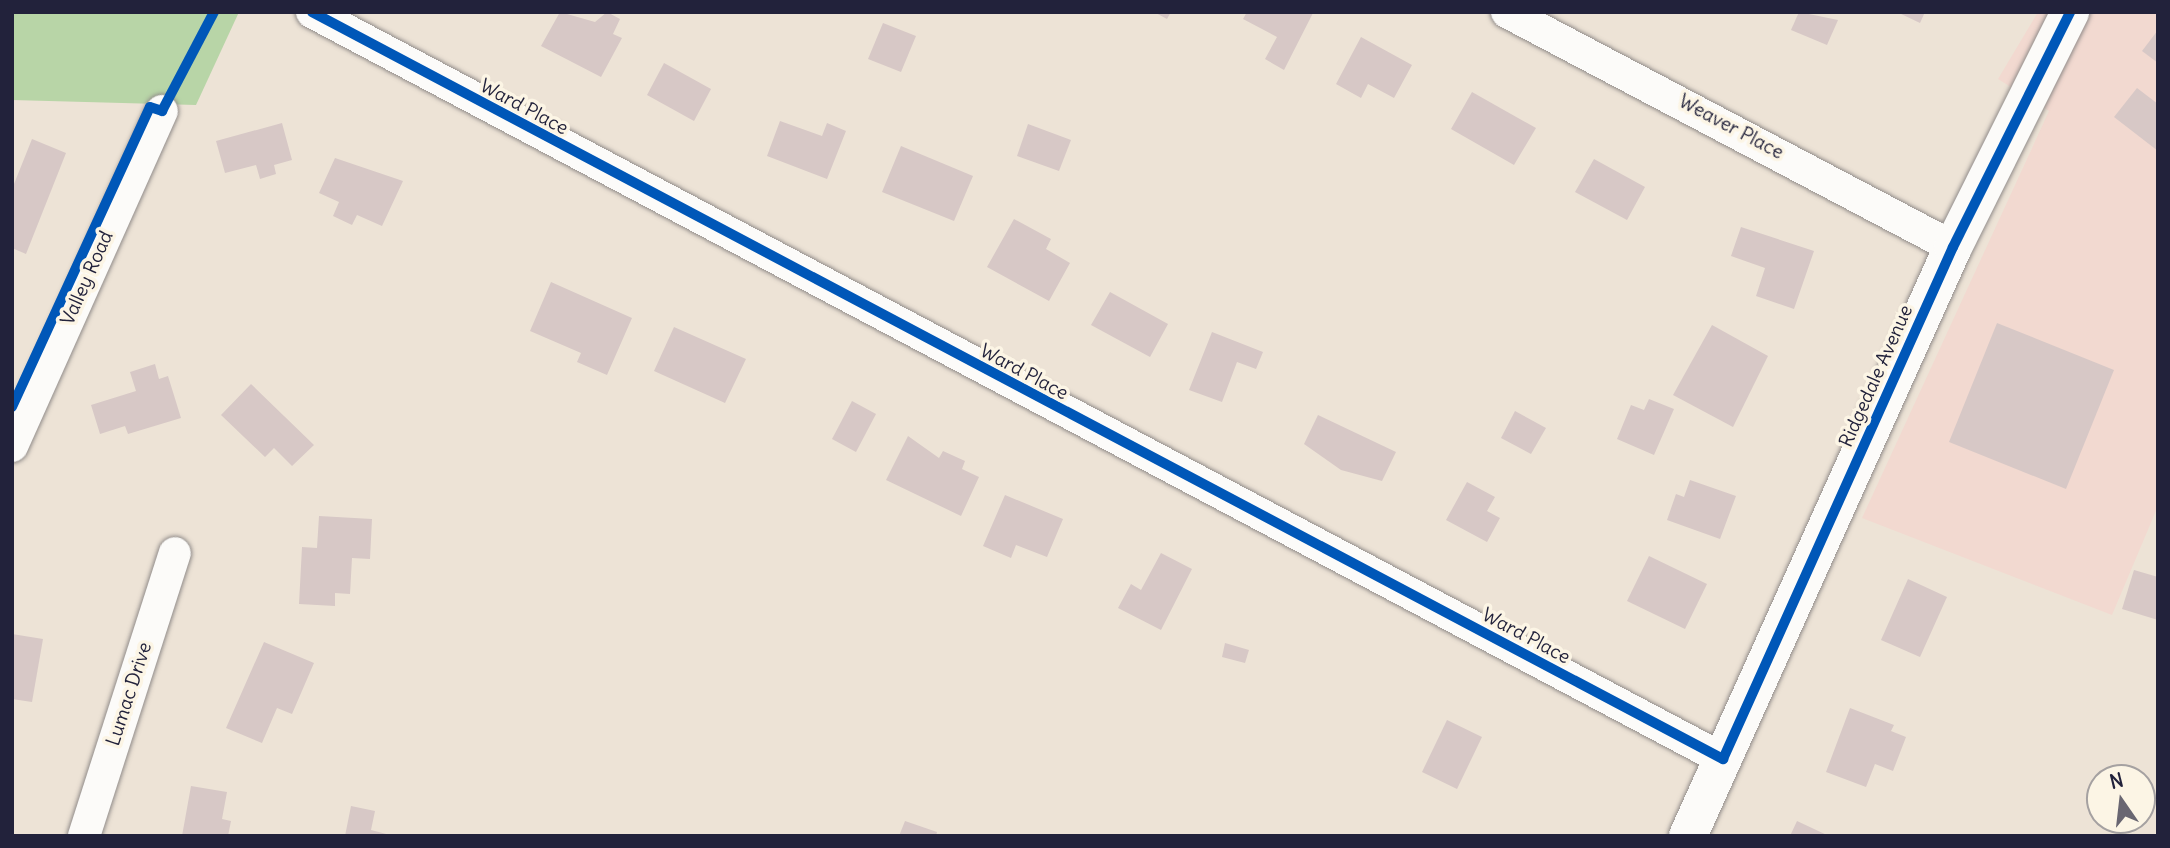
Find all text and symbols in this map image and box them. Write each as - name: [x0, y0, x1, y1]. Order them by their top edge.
- street label: Ward Place: [476, 74, 572, 140]
- street label: Weaver Place: [1675, 90, 1787, 164]
- street label: Valley Road: [56, 227, 118, 329]
- street label: Ridgedale Avenue: [1834, 301, 1918, 451]
- street label: Ward Place: [976, 339, 1072, 405]
- street label: Ward Place: [1478, 603, 1574, 669]
- street label: Lumac Drive: [102, 639, 156, 749]
- north arrow: [2086, 764, 2156, 834]
- text: N: [2107, 767, 2126, 794]

